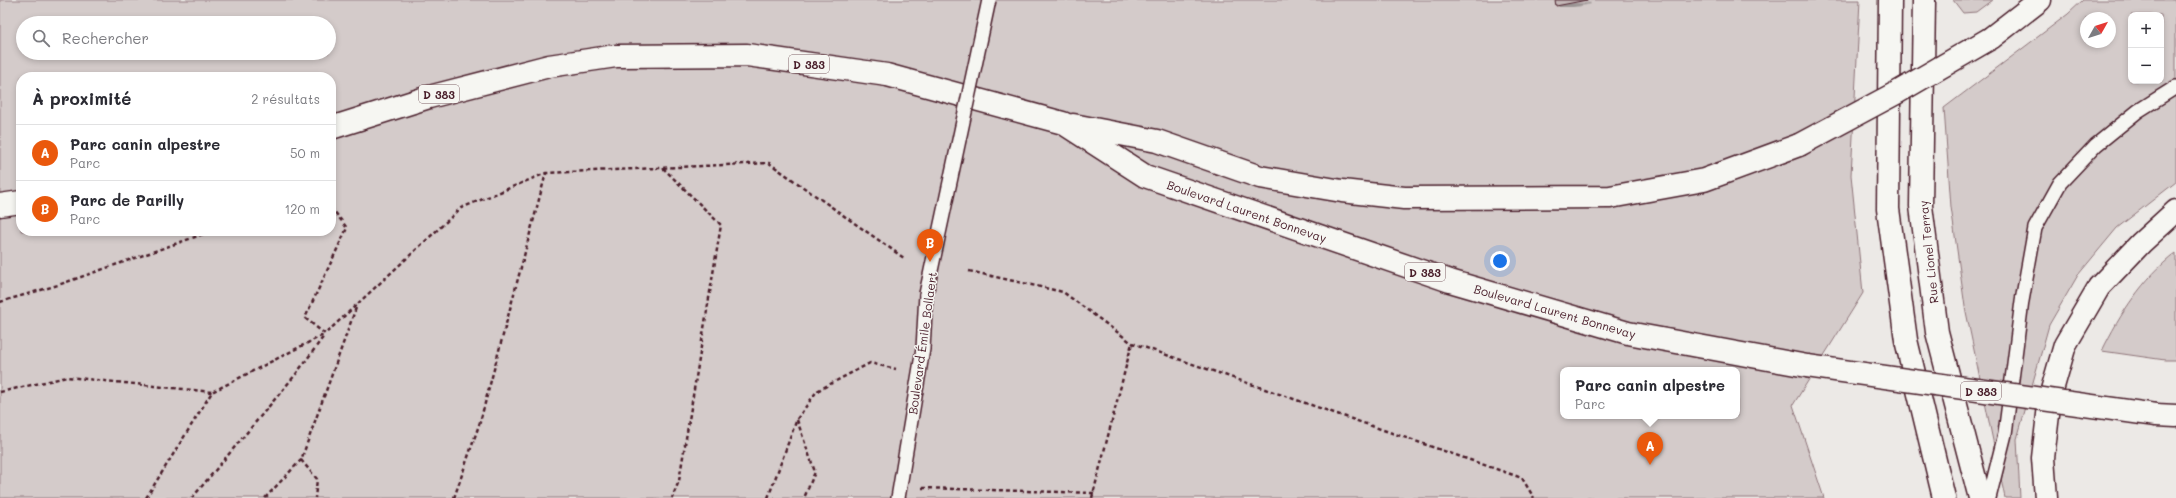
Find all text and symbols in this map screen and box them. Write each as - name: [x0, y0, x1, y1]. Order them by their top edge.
- north arrow: [2080, 12, 2116, 48]
- map controls: [2128, 12, 2164, 84]
- button: +: [2128, 12, 2164, 48]
- search box: [16, 16, 336, 60]
- icon: search: [30, 27, 52, 49]
- text: Rechercher: [62, 28, 149, 48]
- button: −: [2128, 48, 2164, 84]
- road number: D 383: [789, 55, 829, 73]
- road number: D 383: [419, 85, 459, 103]
- text: À proximité: [32, 87, 131, 109]
- text: 2 résultats: [251, 90, 320, 107]
- text: Parc canin alpestre: [70, 134, 220, 154]
- text: A: [40, 144, 50, 161]
- text: 50 m: [290, 144, 320, 161]
- text: Parc: [70, 154, 100, 171]
- street label: Boulevard Laurent Bonnevay: [1165, 176, 1329, 246]
- text: Parc de Parilly: [70, 190, 184, 210]
- text: B: [41, 200, 49, 217]
- text: 120 m: [284, 200, 320, 217]
- street label: Rue Lionel Terray: [1915, 200, 1941, 304]
- text: Parc: [70, 210, 100, 227]
- pin: B: [917, 229, 943, 262]
- your location: [1490, 251, 1510, 271]
- road number: D 383: [1405, 263, 1445, 281]
- street label: Boulevard Émile Bollaert: [904, 271, 940, 415]
- street label: Boulevard Laurent Bonnevay: [1472, 280, 1638, 342]
- popup: [1560, 367, 1740, 419]
- text: Parc canin alpestre: [1575, 375, 1725, 395]
- road number: D 383: [1961, 382, 2001, 400]
- text: Parc: [1575, 395, 1605, 412]
- pin: A: [1637, 432, 1663, 465]

